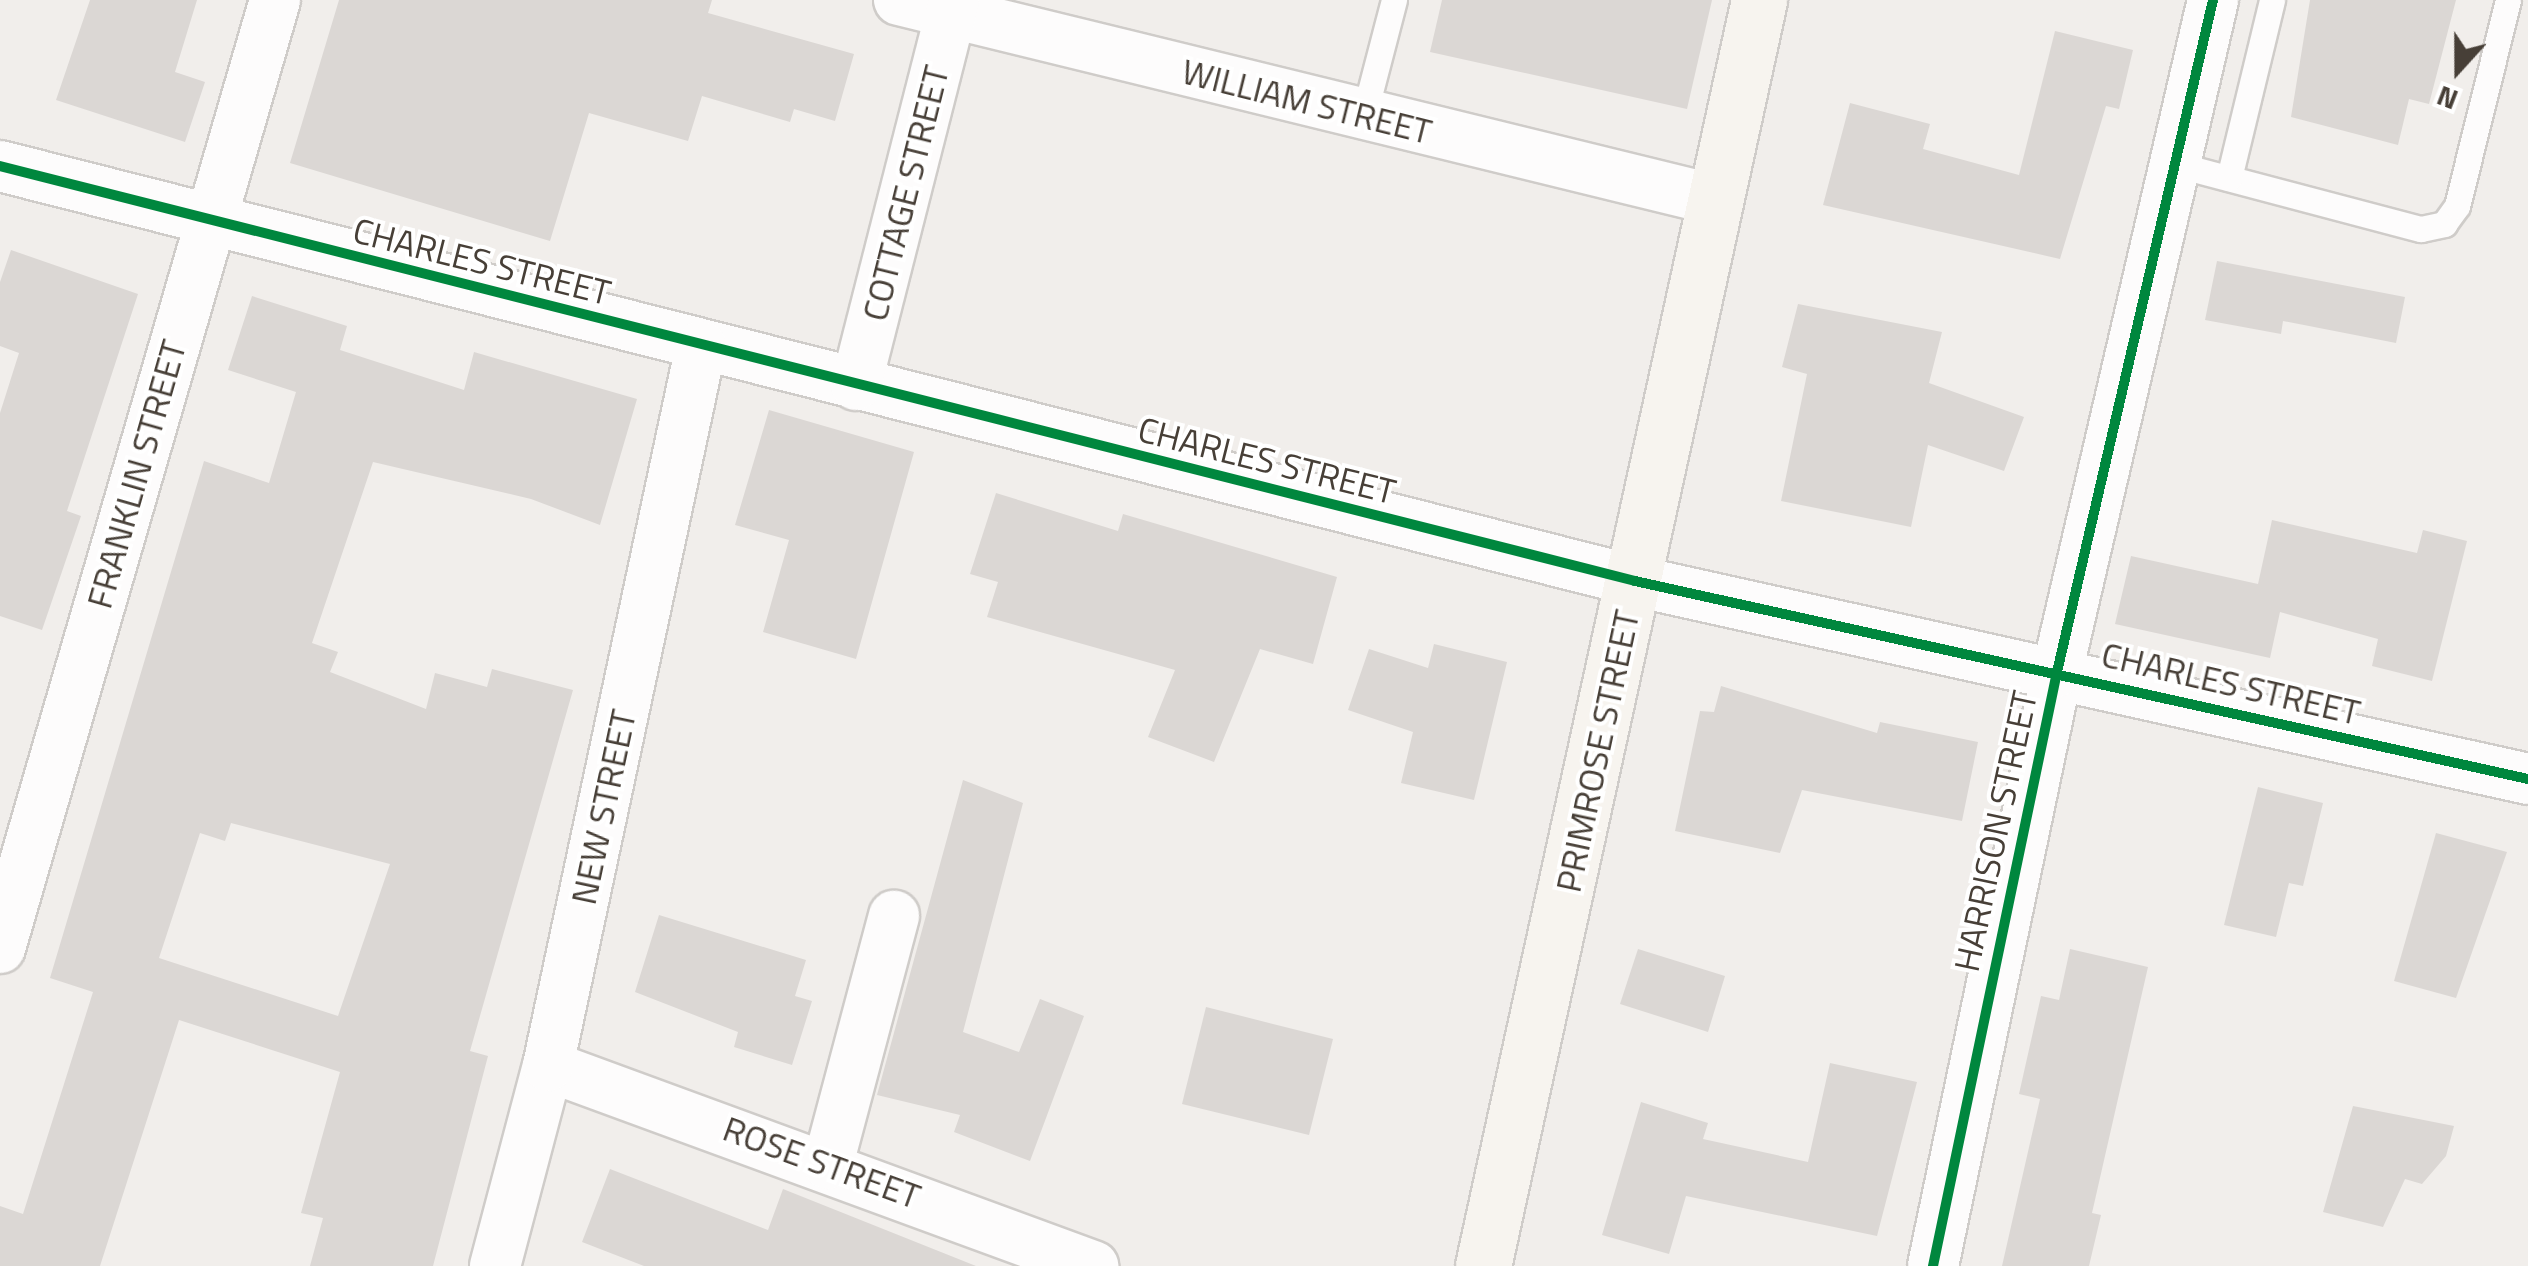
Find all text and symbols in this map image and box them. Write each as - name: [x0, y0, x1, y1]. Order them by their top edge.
- north arrow: [2408, 20, 2508, 120]
- street label: WILLIAM STREET: [1178, 50, 1436, 152]
- street label: COTTAGE STREET: [853, 61, 957, 325]
- text: N: [2430, 75, 2464, 122]
- street label: CHARLES STREET: [349, 209, 615, 313]
- street label: FRANKLIN STREET: [78, 335, 194, 613]
- street label: CHARLES STREET: [1134, 408, 1400, 512]
- street label: PRIMROSE STREET: [1547, 606, 1647, 896]
- street label: CHARLES STREET: [2098, 633, 2364, 733]
- street label: HARRISON STREET: [1945, 687, 2045, 975]
- street label: NEW STREET: [562, 706, 644, 908]
- street label: ROSE STREET: [718, 1107, 926, 1217]

